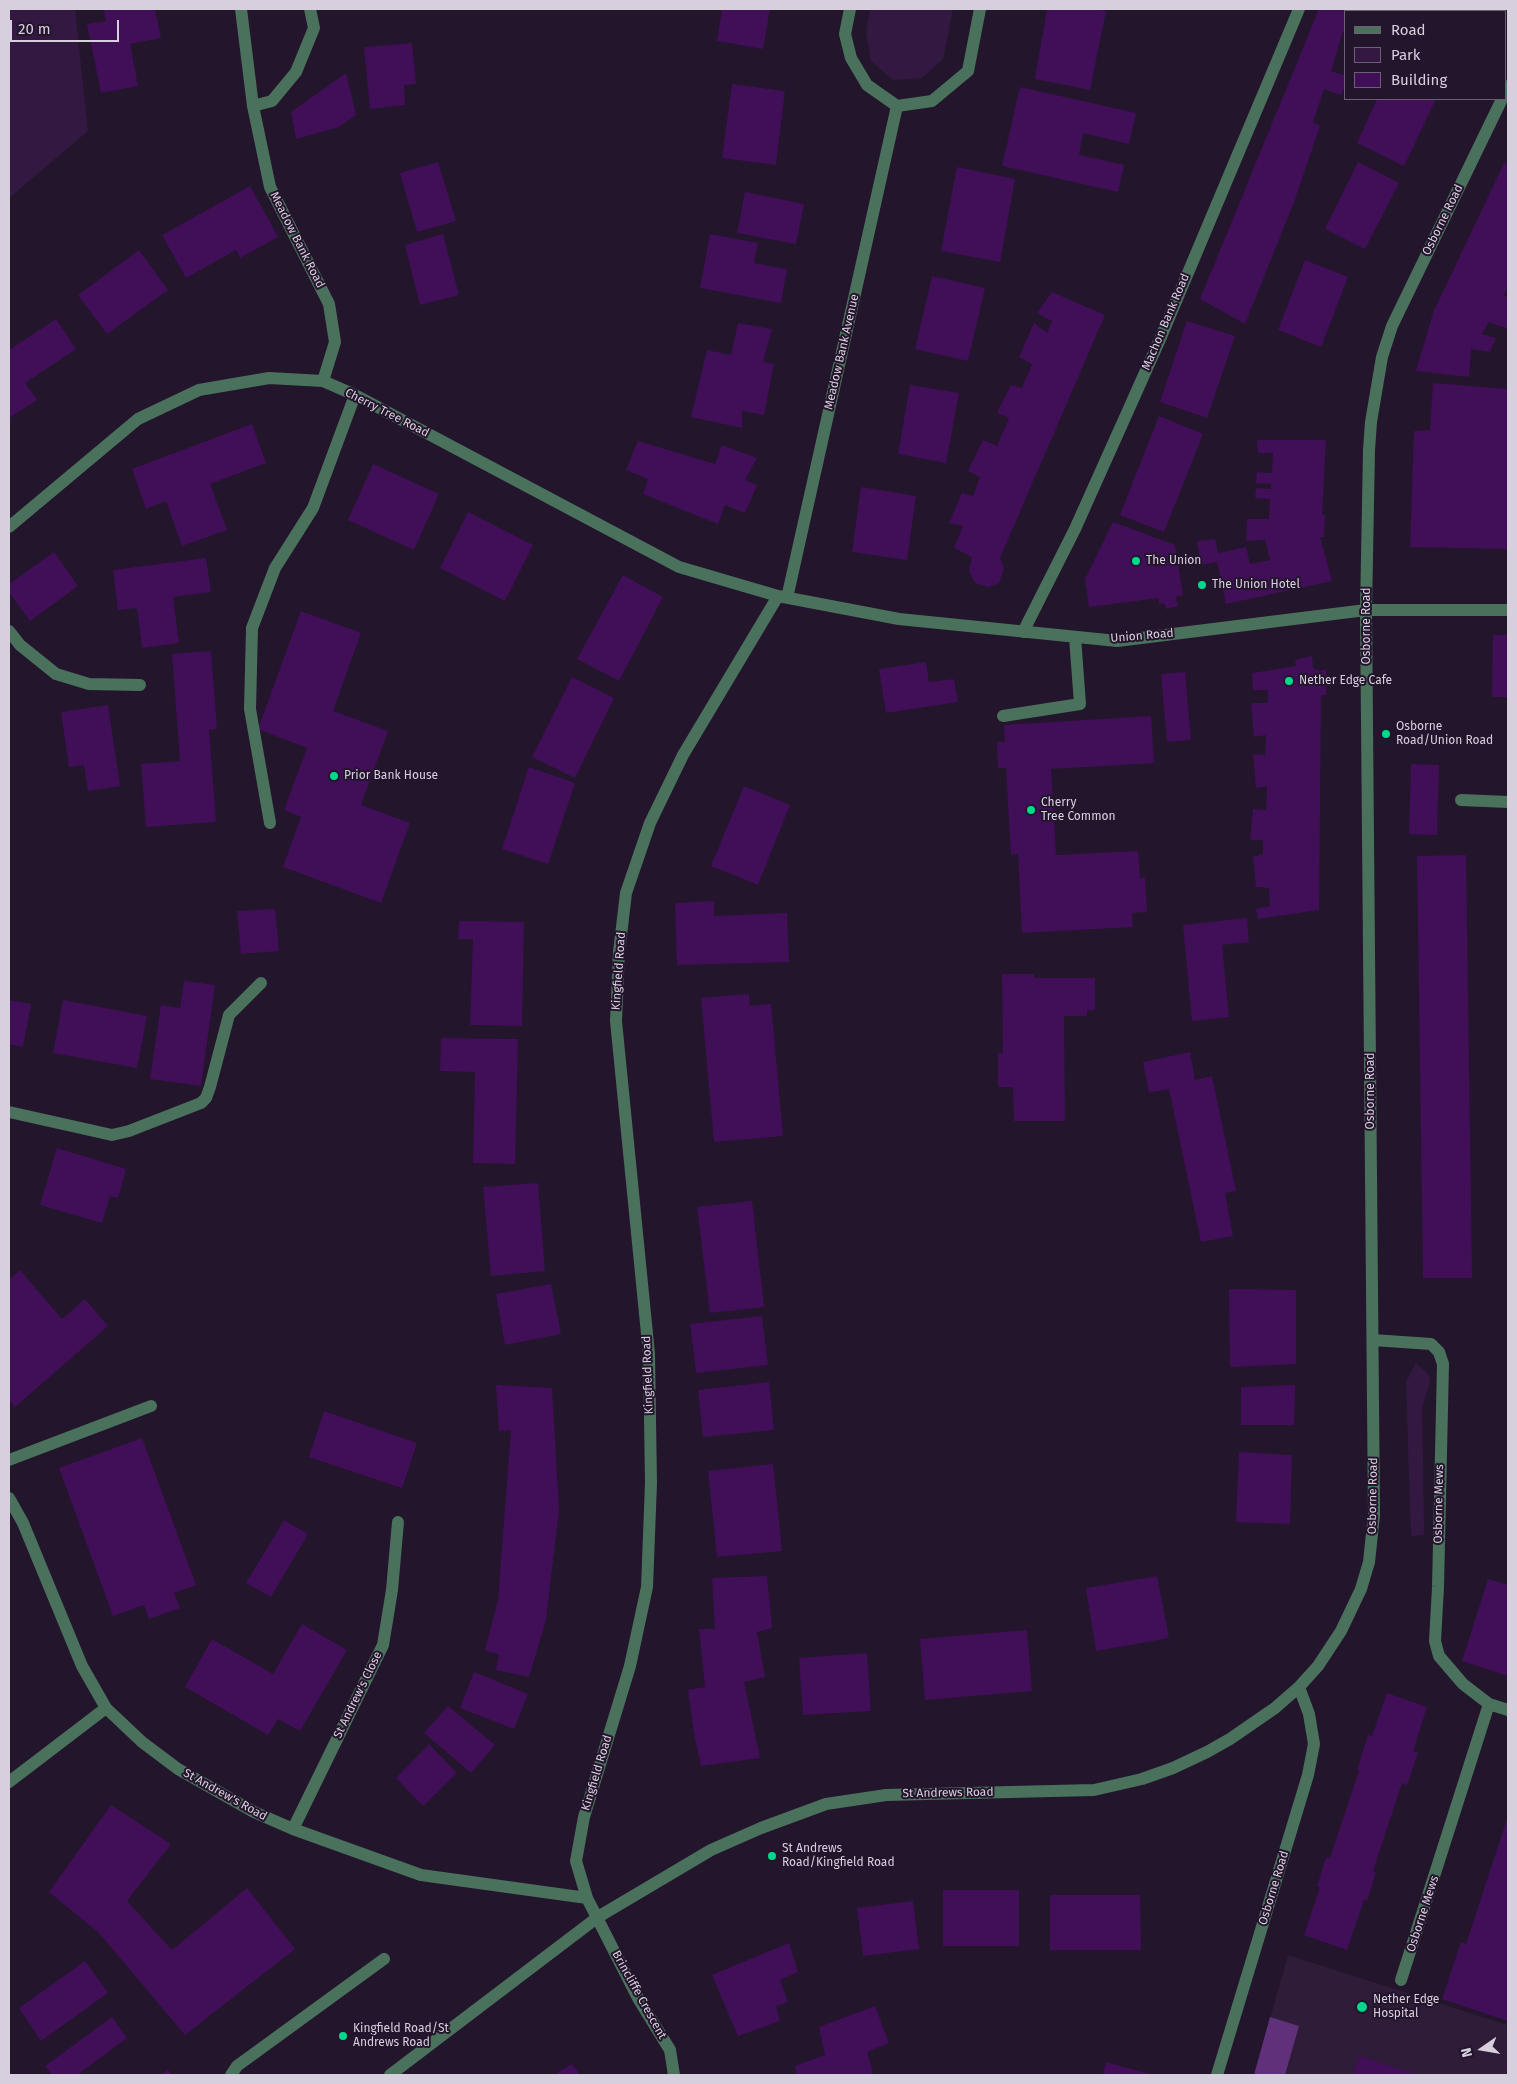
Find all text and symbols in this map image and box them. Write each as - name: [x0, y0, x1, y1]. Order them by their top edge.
- scale bar: [12, 10, 121, 42]
- legend: [1344, 10, 1507, 100]
- text: 20 m: [18, 20, 51, 38]
- text: Road: [1391, 21, 1426, 39]
- text: Park: [1391, 46, 1421, 64]
- text: Building: [1391, 71, 1447, 89]
- street label: Osborne Road: [1420, 182, 1466, 258]
- street label: Meadow Bank Road: [266, 189, 328, 291]
- street label: Machon Bank Road: [1139, 271, 1193, 373]
- street label: Meadow Bank Avenue: [822, 293, 862, 411]
- street label: Cherry Tree Road: [342, 386, 432, 440]
- place label: The Union: [1146, 554, 1201, 568]
- marker: The Union: [1130, 555, 1142, 567]
- place label: The Union Hotel: [1212, 578, 1300, 592]
- marker: The Union Hotel: [1196, 579, 1208, 591]
- street label: Osborne Road: [1360, 587, 1374, 665]
- street label: Union Road: [1110, 626, 1174, 646]
- place label: Nether Edge Cafe: [1299, 674, 1392, 688]
- marker: Nether Edge Cafe: [1283, 675, 1295, 687]
- place label: Osborne Road/Union Road: [1396, 720, 1493, 748]
- marker: Osborne Road/Union Road: [1380, 728, 1392, 740]
- place label: Prior Bank House: [344, 769, 438, 783]
- marker: Prior Bank House: [328, 770, 340, 782]
- place label: Cherry Tree Common: [1041, 796, 1115, 824]
- marker: Cherry Tree Common: [1025, 804, 1037, 816]
- street label: Kingfield Road: [609, 931, 629, 1011]
- street label: Osborne Road: [1364, 1052, 1378, 1130]
- street label: Kingfield Road: [639, 1335, 657, 1415]
- street label: Osborne Road: [1365, 1457, 1381, 1535]
- street label: Osborne Mews: [1431, 1464, 1447, 1544]
- street label: St Andrew's Close: [331, 1649, 385, 1741]
- street label: Kingfield Road: [579, 1733, 615, 1813]
- street label: St Andrew's Road: [181, 1766, 269, 1824]
- street label: St Andrews Road: [902, 1785, 994, 1801]
- place label: St Andrews Road/Kingfield Road: [782, 1842, 895, 1870]
- street label: Osborne Road: [1256, 1849, 1292, 1927]
- marker: St Andrews Road/Kingfield Road: [766, 1850, 778, 1862]
- street label: Osborne Mews: [1404, 1874, 1442, 1954]
- street label: Brincliffe Crescent: [609, 1948, 669, 2042]
- place label: Nether Edge Hospital: [1373, 1993, 1439, 2021]
- marker: Nether Edge Hospital: [1355, 2000, 1369, 2014]
- place label: Kingfield Road/St Andrews Road: [353, 2022, 449, 2050]
- north arrow: [1457, 2024, 1507, 2074]
- marker: Kingfield Road/St Andrews Road: [337, 2030, 349, 2042]
- text: N: [1458, 2046, 1476, 2059]

